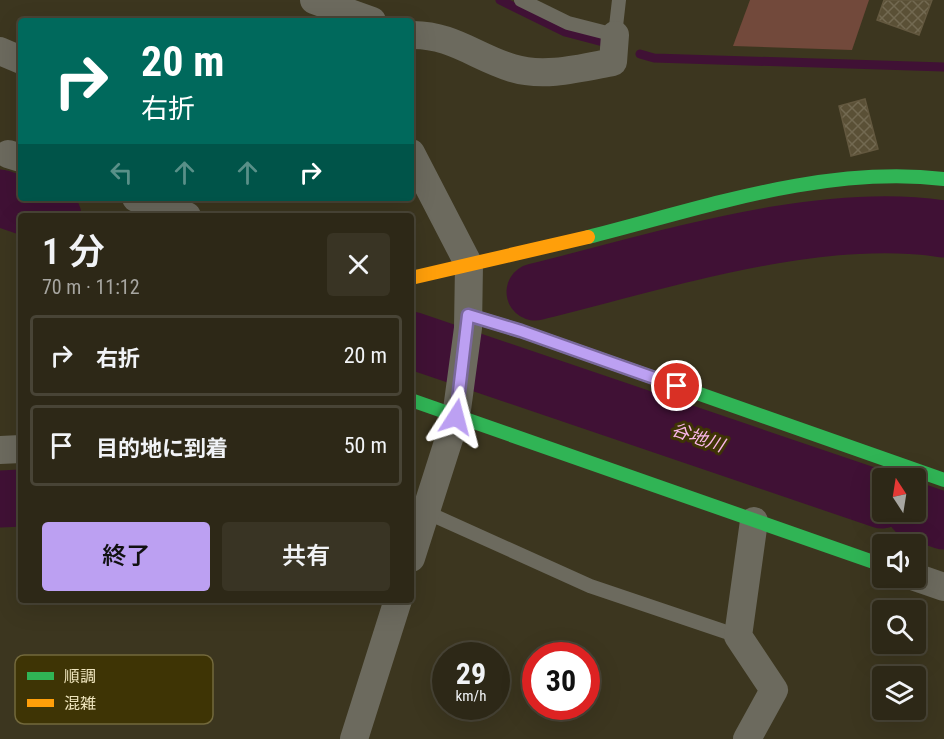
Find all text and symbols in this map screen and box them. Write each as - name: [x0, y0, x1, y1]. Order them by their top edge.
- text: 20 m: [141, 37, 224, 86]
- icon: right: [42, 42, 120, 120]
- text: 右折: [141, 93, 195, 125]
- icon: left: [105, 156, 138, 189]
- icon: ahead: [168, 156, 201, 189]
- icon: ahead: [231, 156, 264, 189]
- icon: right: [294, 156, 327, 189]
- text: 1 分: [42, 231, 104, 273]
- button: close: [327, 233, 390, 296]
- text: 70 m · 11:12: [42, 275, 140, 299]
- icon: right: [45, 339, 78, 372]
- text: 20 m: [344, 343, 387, 368]
- text: 右折: [96, 346, 140, 371]
- pin: [651, 360, 702, 411]
- icon: arrive: [660, 369, 693, 402]
- position arrow: [424, 385, 488, 449]
- water label: 谷地川: [669, 418, 729, 456]
- icon: arrive: [45, 429, 78, 462]
- text: 50 m: [344, 433, 387, 458]
- text: 目的地に到着: [96, 436, 228, 461]
- north arrow: [872, 468, 926, 522]
- map controls: [872, 468, 926, 720]
- button: 終了: [42, 522, 210, 591]
- button: 共有: [222, 522, 390, 591]
- button: sound: [872, 534, 926, 588]
- button: search: [872, 600, 926, 654]
- speed limit sign: 30: [522, 642, 600, 720]
- legend: [15, 655, 213, 724]
- text: 29: [456, 656, 486, 691]
- button: layers: [872, 666, 926, 720]
- text: 順調: [64, 667, 96, 686]
- text: km/h: [456, 687, 486, 705]
- text: 混雑: [64, 694, 96, 713]

